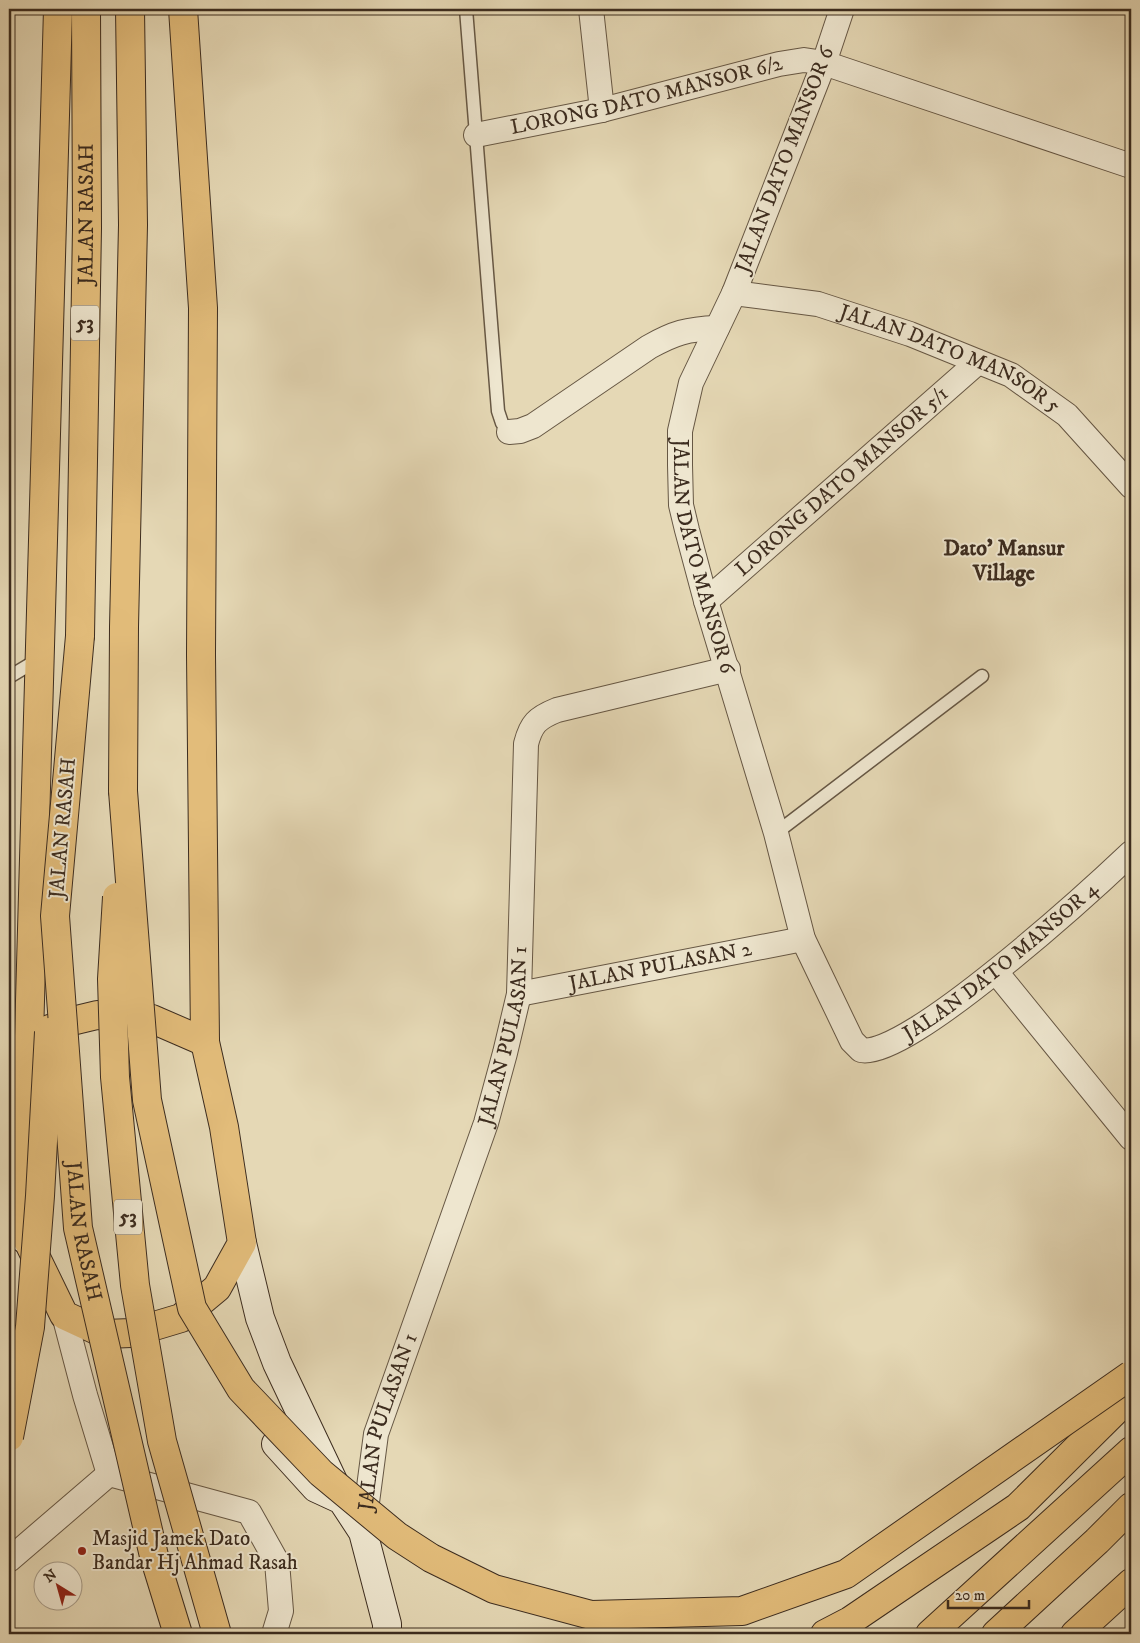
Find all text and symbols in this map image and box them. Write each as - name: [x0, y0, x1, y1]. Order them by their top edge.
- street label: JALAN DATO MANSOR 6: [729, 42, 841, 279]
- street label: LORONG DATO MANSOR 6/2: [508, 50, 786, 141]
- street label: JALAN RASAH: [73, 143, 100, 287]
- street label: JALAN DATO MANSOR 5: [834, 298, 1065, 419]
- road number: 53: [71, 306, 99, 340]
- street label: LORONG DATO MANSOR 5/1: [730, 381, 954, 582]
- street label: JALAN DATO MANSOR 6: [667, 437, 740, 678]
- district label: Dato' Mansur Village: [944, 535, 1065, 587]
- street label: JALAN RASAH: [44, 756, 82, 902]
- street label: JALAN DATO MANSOR 4: [897, 876, 1104, 1048]
- street label: JALAN PULASAN 2: [565, 936, 755, 997]
- street label: JALAN PULASAN 1: [472, 946, 533, 1131]
- street label: JALAN RASAH: [60, 1159, 108, 1304]
- road number: 53: [114, 1200, 142, 1234]
- street label: JALAN PULASAN 1: [353, 1330, 424, 1514]
- place label: Masjid Jamek Dato Bandar Hj Ahmad Rasah: [92, 1526, 298, 1576]
- marker: Masjid Jamek Dato Bandar Hj Ahmad Rasah: [76, 1545, 88, 1557]
- north arrow: [32, 1560, 82, 1610]
- text: N: [41, 1565, 61, 1587]
- scale bar: [948, 1578, 1029, 1610]
- text: 20 m: [955, 1586, 985, 1605]

